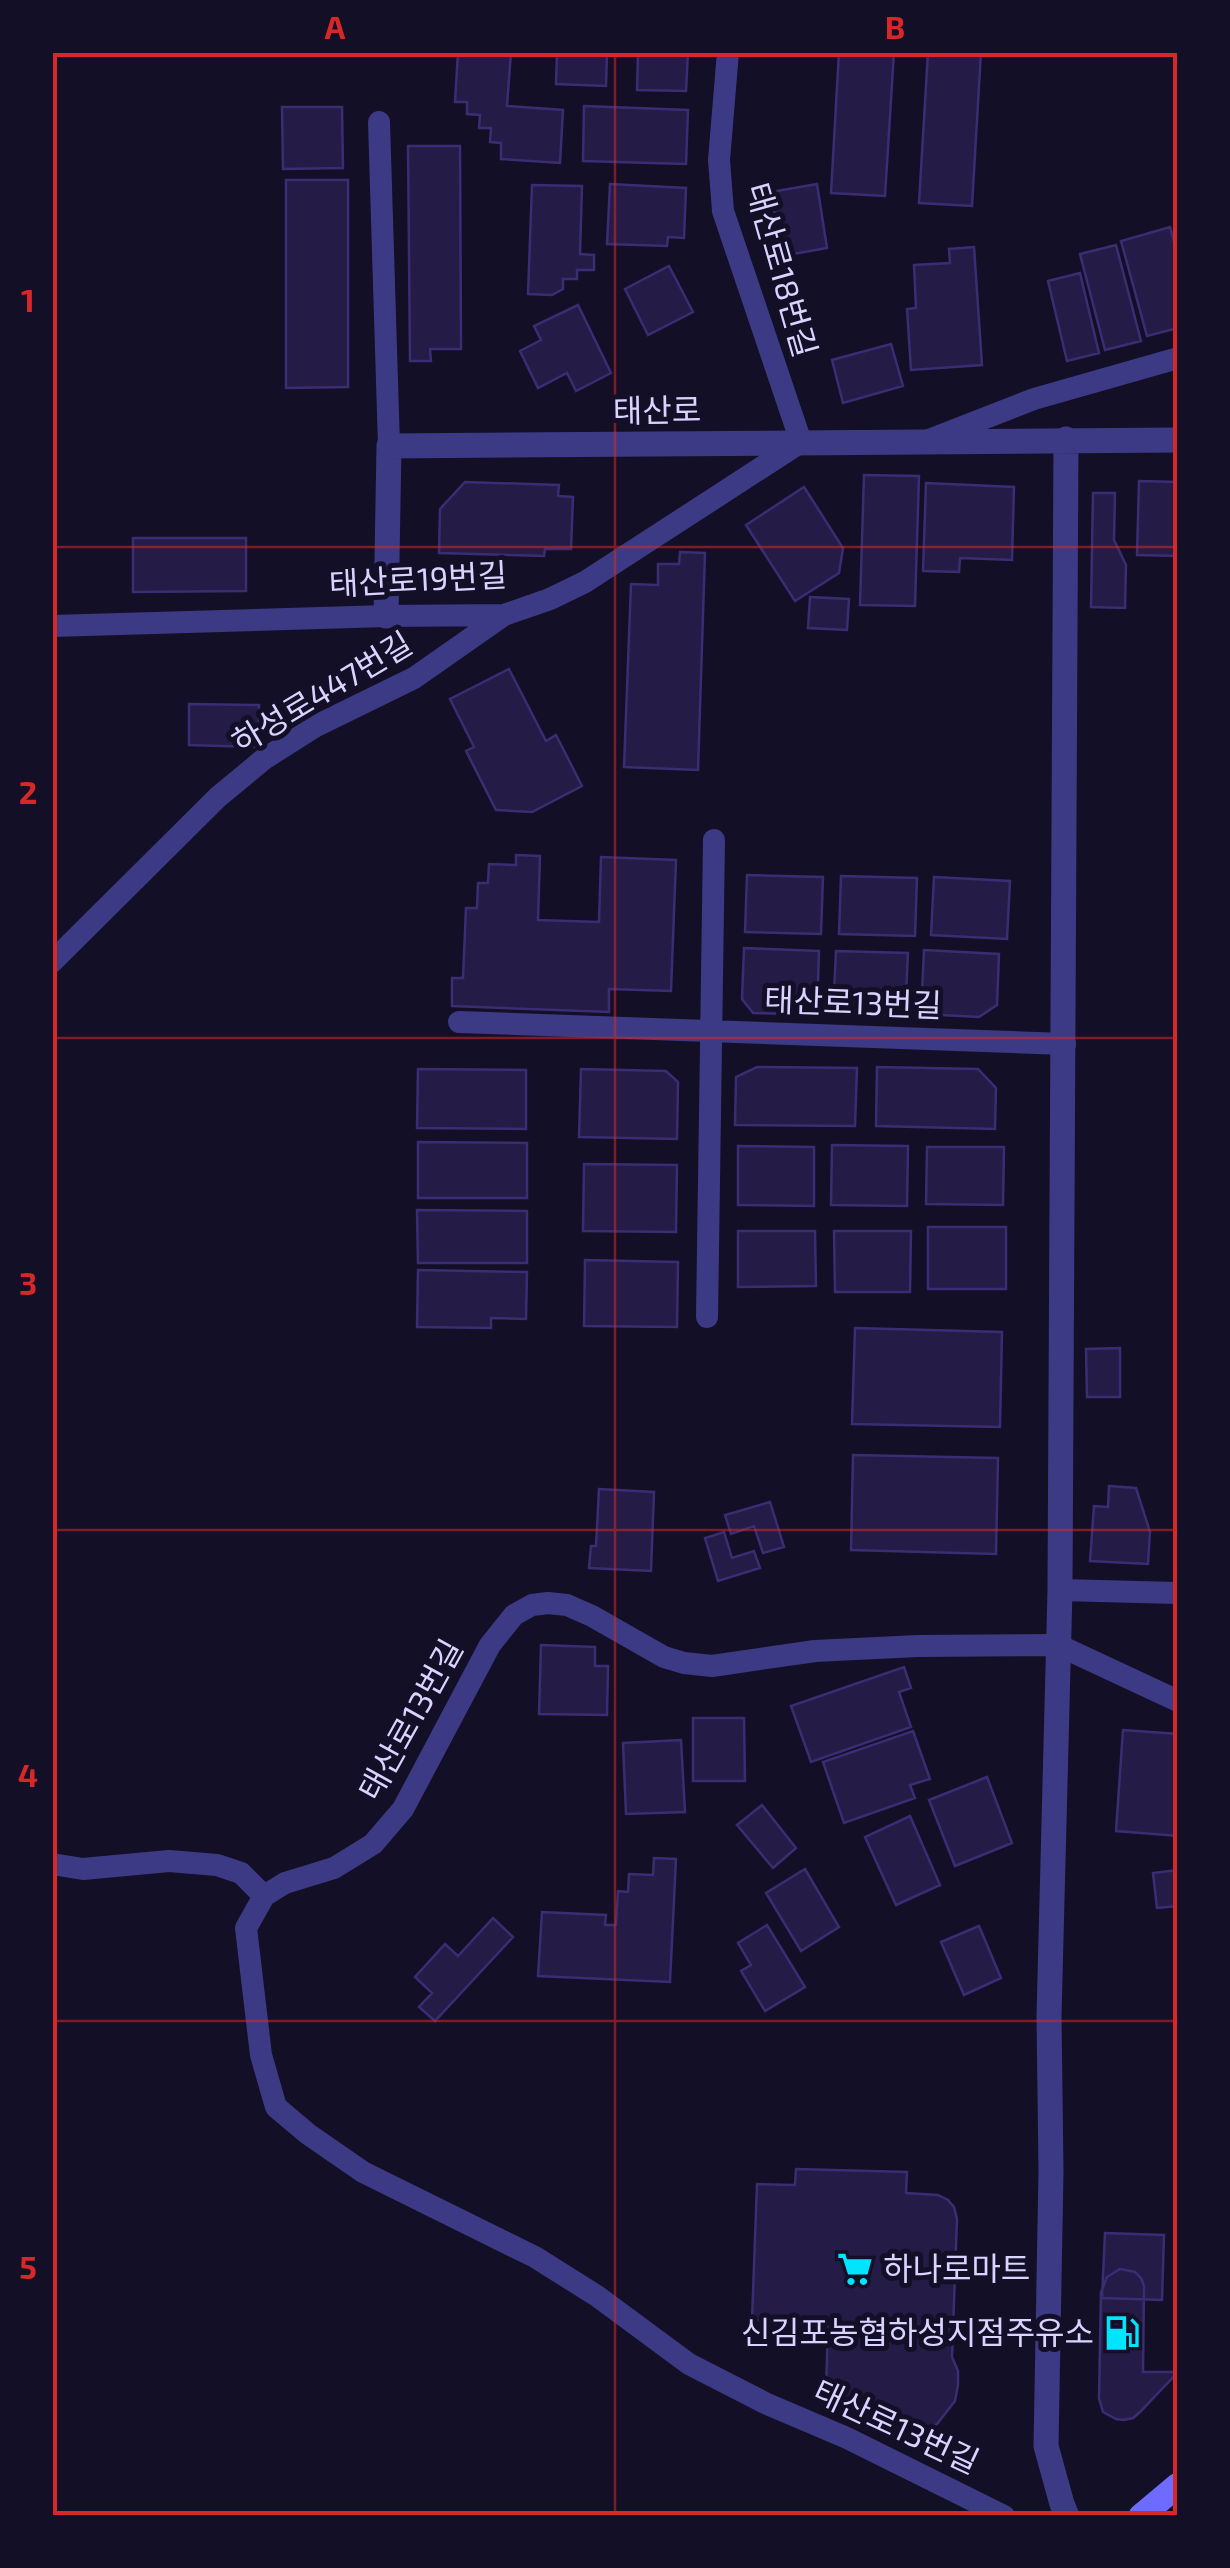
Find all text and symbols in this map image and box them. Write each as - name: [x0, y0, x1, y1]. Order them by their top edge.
- text: A: [325, 7, 346, 45]
- text: B: [885, 7, 905, 45]
- street label: 태산로18번길: [740, 178, 826, 361]
- text: 1: [21, 280, 35, 318]
- street label: 태산로: [612, 389, 701, 429]
- street label: 태산로19번길: [328, 554, 508, 602]
- street label: 하성로447번길: [224, 623, 418, 760]
- text: 2: [19, 772, 37, 810]
- street label: 태산로13번길: [764, 979, 943, 1023]
- text: 3: [19, 1263, 37, 1301]
- street label: 태산로13번길: [350, 1632, 469, 1806]
- text: 4: [18, 1755, 38, 1793]
- text: 5: [19, 2247, 37, 2285]
- place label: 하나로마트: [883, 2248, 1030, 2286]
- supermarket icon: 하나로마트: [836, 2250, 874, 2288]
- place label: 신김포농협하성지점주유소: [741, 2312, 1094, 2350]
- fuel station icon: 신김포농협하성지점주유소: [1103, 2314, 1141, 2352]
- street label: 태산로13번길: [808, 2370, 985, 2480]

